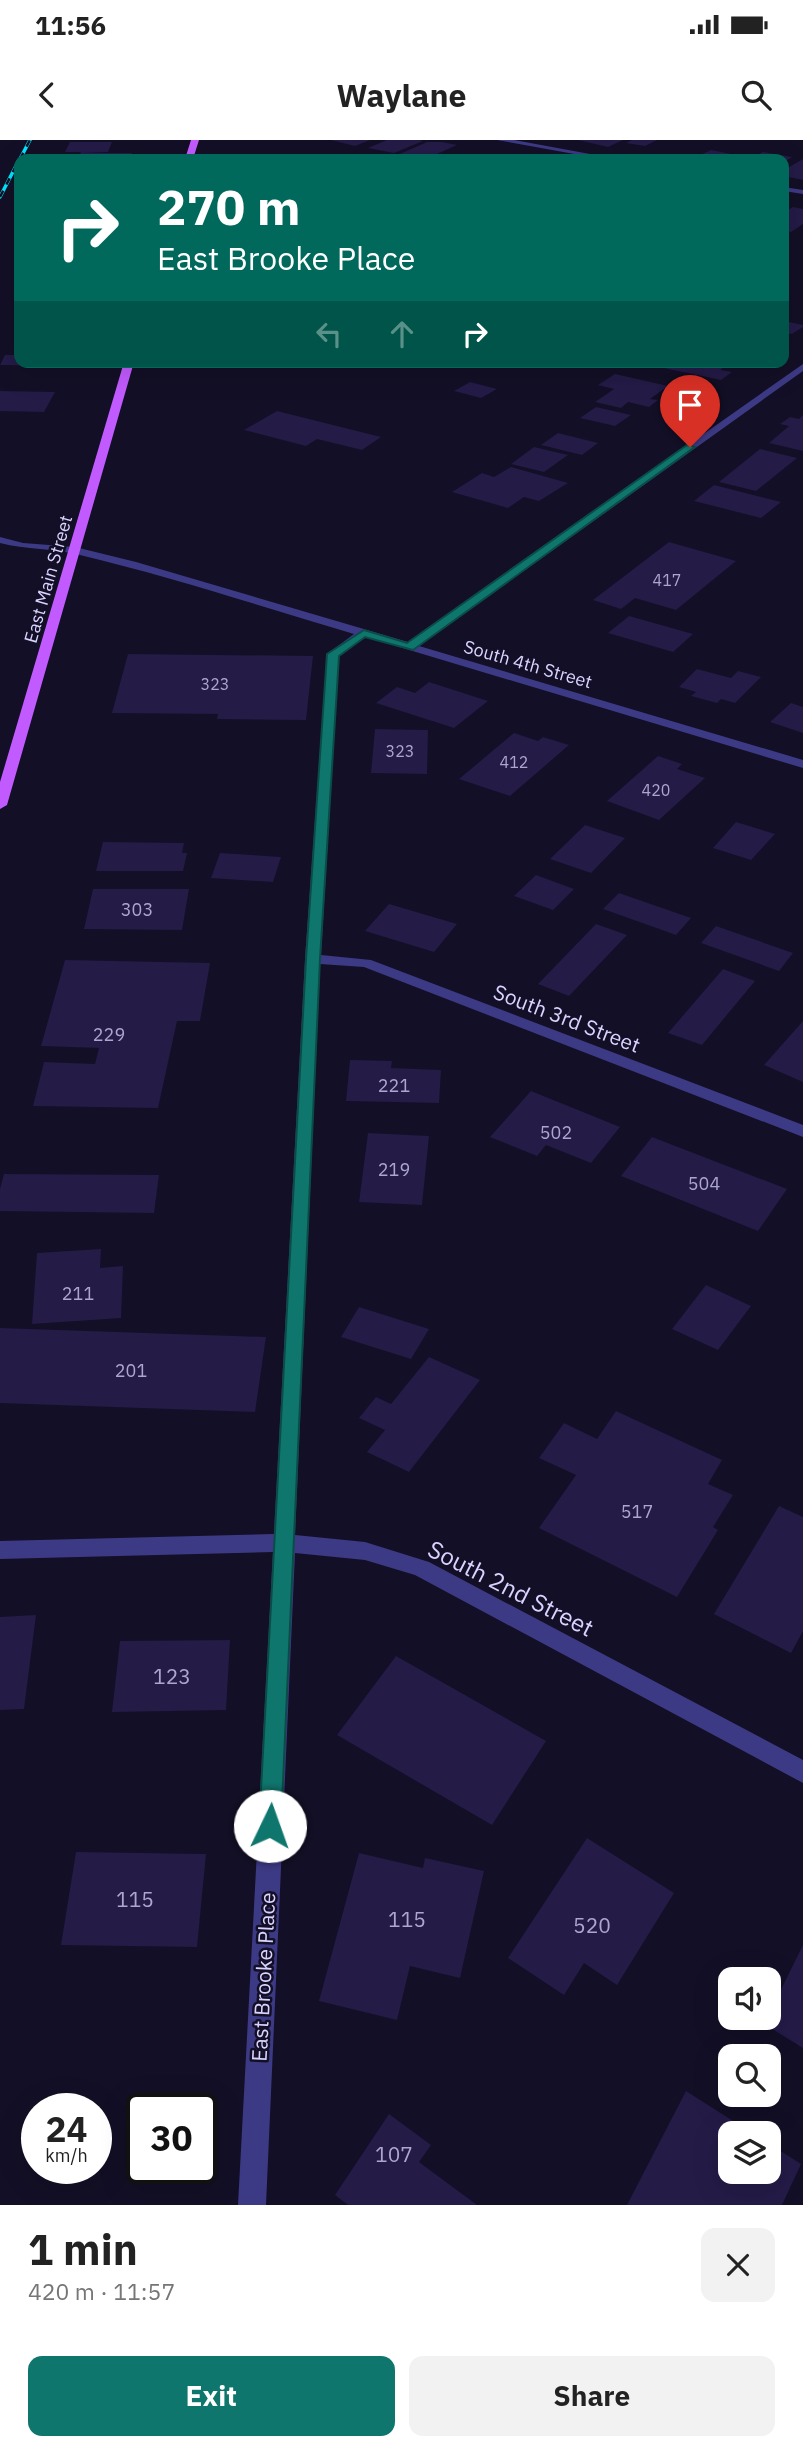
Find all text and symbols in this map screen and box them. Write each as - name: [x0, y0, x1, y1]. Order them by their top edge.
- text: 11:56: [35, 8, 106, 42]
- text: Waylane: [336, 74, 467, 116]
- icon: back: [28, 76, 66, 114]
- icon: search: [737, 76, 775, 114]
- text: 270 m: [157, 175, 301, 238]
- icon: right: [42, 182, 133, 273]
- text: East Brooke Place: [157, 237, 415, 279]
- icon: left: [310, 315, 348, 353]
- icon: ahead: [383, 315, 421, 353]
- icon: right: [456, 315, 494, 353]
- pin: [660, 375, 720, 447]
- icon: arrive: [671, 386, 709, 424]
- street label: East Main Street: [19, 512, 77, 646]
- house number: 417: [653, 570, 681, 590]
- street label: South 4th Street: [461, 635, 595, 693]
- house number: 323: [201, 674, 229, 694]
- house number: 323: [386, 741, 414, 761]
- house number: 412: [500, 752, 528, 772]
- house number: 420: [642, 780, 670, 800]
- house number: 303: [121, 898, 153, 921]
- street label: South 3rd Street: [490, 977, 644, 1059]
- house number: 229: [93, 1023, 125, 1046]
- house number: 221: [378, 1074, 410, 1097]
- house number: 502: [540, 1121, 572, 1144]
- house number: 219: [378, 1158, 410, 1181]
- house number: 504: [688, 1172, 720, 1195]
- house number: 211: [62, 1282, 94, 1305]
- house number: 201: [115, 1359, 147, 1382]
- house number: 517: [621, 1500, 653, 1523]
- street label: South 2nd Street: [423, 1532, 599, 1644]
- house number: 123: [153, 1662, 191, 1690]
- position arrow: [233, 1789, 307, 1863]
- house number: 115: [116, 1885, 154, 1913]
- street label: East Brooke Place: [245, 1892, 281, 2062]
- house number: 115: [388, 1905, 426, 1933]
- house number: 520: [573, 1911, 611, 1939]
- map controls: [718, 1967, 781, 2184]
- button: sound: [718, 1967, 781, 2030]
- button: search: [718, 2044, 781, 2107]
- speed limit sign: 30: [126, 2093, 217, 2184]
- text: 24: [45, 2106, 88, 2152]
- button: layers: [718, 2121, 781, 2184]
- house number: 107: [375, 2140, 413, 2168]
- text: km/h: [45, 2144, 88, 2167]
- text: 1 min: [28, 2222, 138, 2277]
- button: close: [701, 2228, 775, 2302]
- text: 420 m · 11:57: [28, 2276, 175, 2306]
- button: Exit: [28, 2356, 395, 2436]
- button: Share: [409, 2356, 775, 2436]

